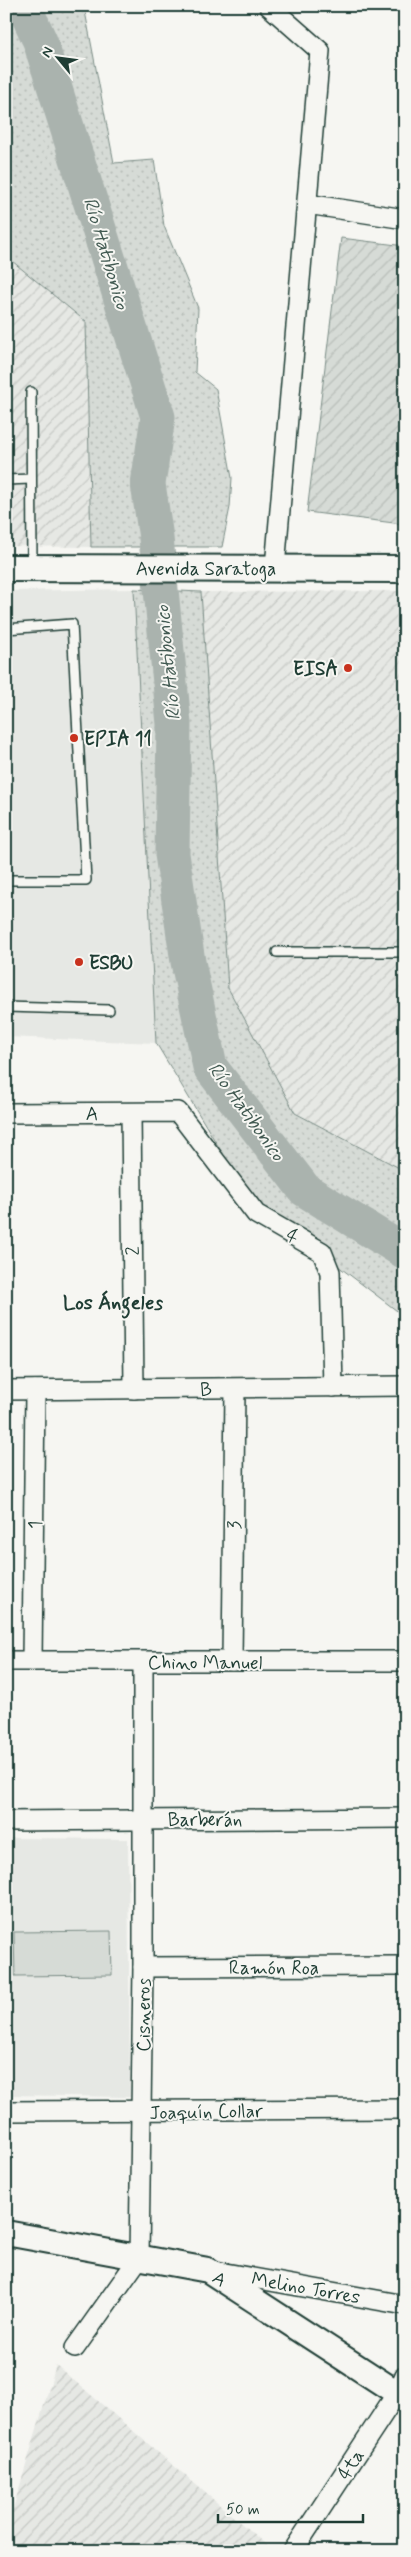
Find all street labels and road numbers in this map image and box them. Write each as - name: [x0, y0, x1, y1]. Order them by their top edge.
- street label: Avenida Saratoga: [136, 557, 276, 583]
- street label: A: [86, 1102, 98, 1127]
- street label: 4: [281, 1223, 303, 1250]
- street label: 2: [121, 1246, 146, 1256]
- street label: B: [200, 1378, 212, 1403]
- street label: 3: [222, 1520, 247, 1530]
- street label: 1: [23, 1521, 48, 1529]
- street label: Chino Manuel: [148, 1651, 262, 1676]
- street label: Barberán: [168, 1808, 242, 1833]
- street label: Ramón Roa: [229, 1956, 319, 1981]
- street label: Cisneros: [132, 1978, 157, 2052]
- street label: Joaquín Collar: [149, 2099, 263, 2126]
- street label: A: [207, 2265, 231, 2293]
- street label: Melino Torres: [249, 2267, 362, 2310]
- street label: 4ta: [332, 2445, 370, 2485]

